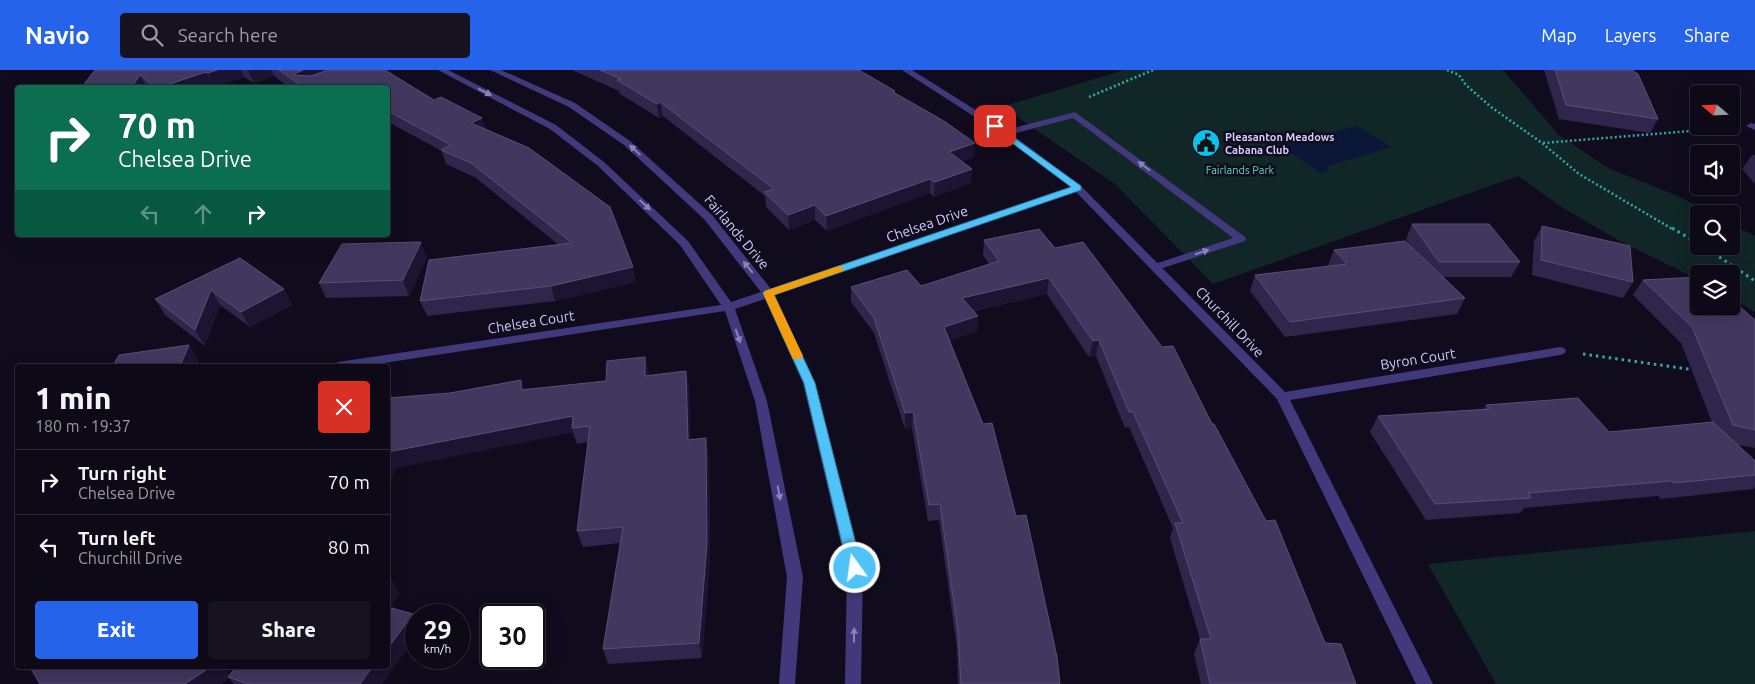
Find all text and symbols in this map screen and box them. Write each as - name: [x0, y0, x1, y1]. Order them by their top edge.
- search box: [120, 13, 470, 58]
- icon: search: [138, 21, 166, 49]
- text: Navio: [25, 22, 90, 49]
- text: Search here: [178, 24, 278, 46]
- text: Map: [1541, 25, 1577, 45]
- text: Layers: [1605, 25, 1656, 45]
- text: Share: [1684, 25, 1730, 45]
- north arrow: [1690, 85, 1740, 135]
- map controls: [1690, 85, 1740, 315]
- one-way arrow: [478, 88, 492, 96]
- icon: right: [35, 105, 100, 170]
- text: 70 m: [118, 105, 196, 145]
- pin: [974, 105, 1016, 147]
- icon: arrive: [981, 112, 1009, 140]
- public building icon: Pleasanton Meadows Cabana Club: [1191, 128, 1221, 158]
- place label: Pleasanton Meadows Cabana Club: [1225, 131, 1334, 156]
- one-way arrow: [630, 144, 642, 156]
- button: sound: [1690, 145, 1740, 195]
- text: Chelsea Drive: [118, 146, 252, 171]
- one-way arrow: [1137, 161, 1151, 171]
- park label: Fairlands Park: [1206, 164, 1275, 176]
- street label: Fairlands Drive: [701, 192, 773, 272]
- one-way arrow: [639, 199, 651, 211]
- icon: left: [136, 200, 164, 228]
- icon: ahead: [189, 200, 217, 228]
- icon: right: [242, 200, 270, 228]
- street label: Chelsea Drive: [884, 203, 970, 245]
- button: search: [1690, 205, 1740, 255]
- one-way arrow: [1195, 248, 1210, 256]
- one-way arrow: [742, 261, 753, 274]
- button: layers: [1690, 265, 1740, 315]
- street label: Churchill Drive: [1192, 284, 1268, 360]
- street label: Chelsea Court: [486, 307, 576, 337]
- one-way arrow: [735, 328, 743, 343]
- street label: Byron Court: [1379, 345, 1457, 373]
- text: 1 min: [35, 381, 111, 415]
- button: close: [318, 381, 370, 433]
- text: 180 m · 19:37: [35, 417, 131, 435]
- text: Turn right: [78, 462, 166, 484]
- icon: right: [35, 468, 63, 496]
- text: 70 m: [328, 471, 370, 493]
- text: Chelsea Drive: [78, 484, 175, 502]
- one-way arrow: [775, 485, 783, 501]
- text: Turn left: [78, 527, 156, 549]
- icon: left: [35, 533, 63, 561]
- text: 80 m: [328, 536, 370, 558]
- position arrow: [828, 541, 880, 593]
- text: Churchill Drive: [78, 549, 182, 567]
- button: Exit: [35, 601, 198, 659]
- button: Share: [208, 601, 370, 659]
- speed limit sign: 30: [480, 604, 545, 669]
- text: 29: [423, 616, 452, 644]
- one-way arrow: [850, 627, 858, 643]
- text: km/h: [424, 642, 451, 655]

